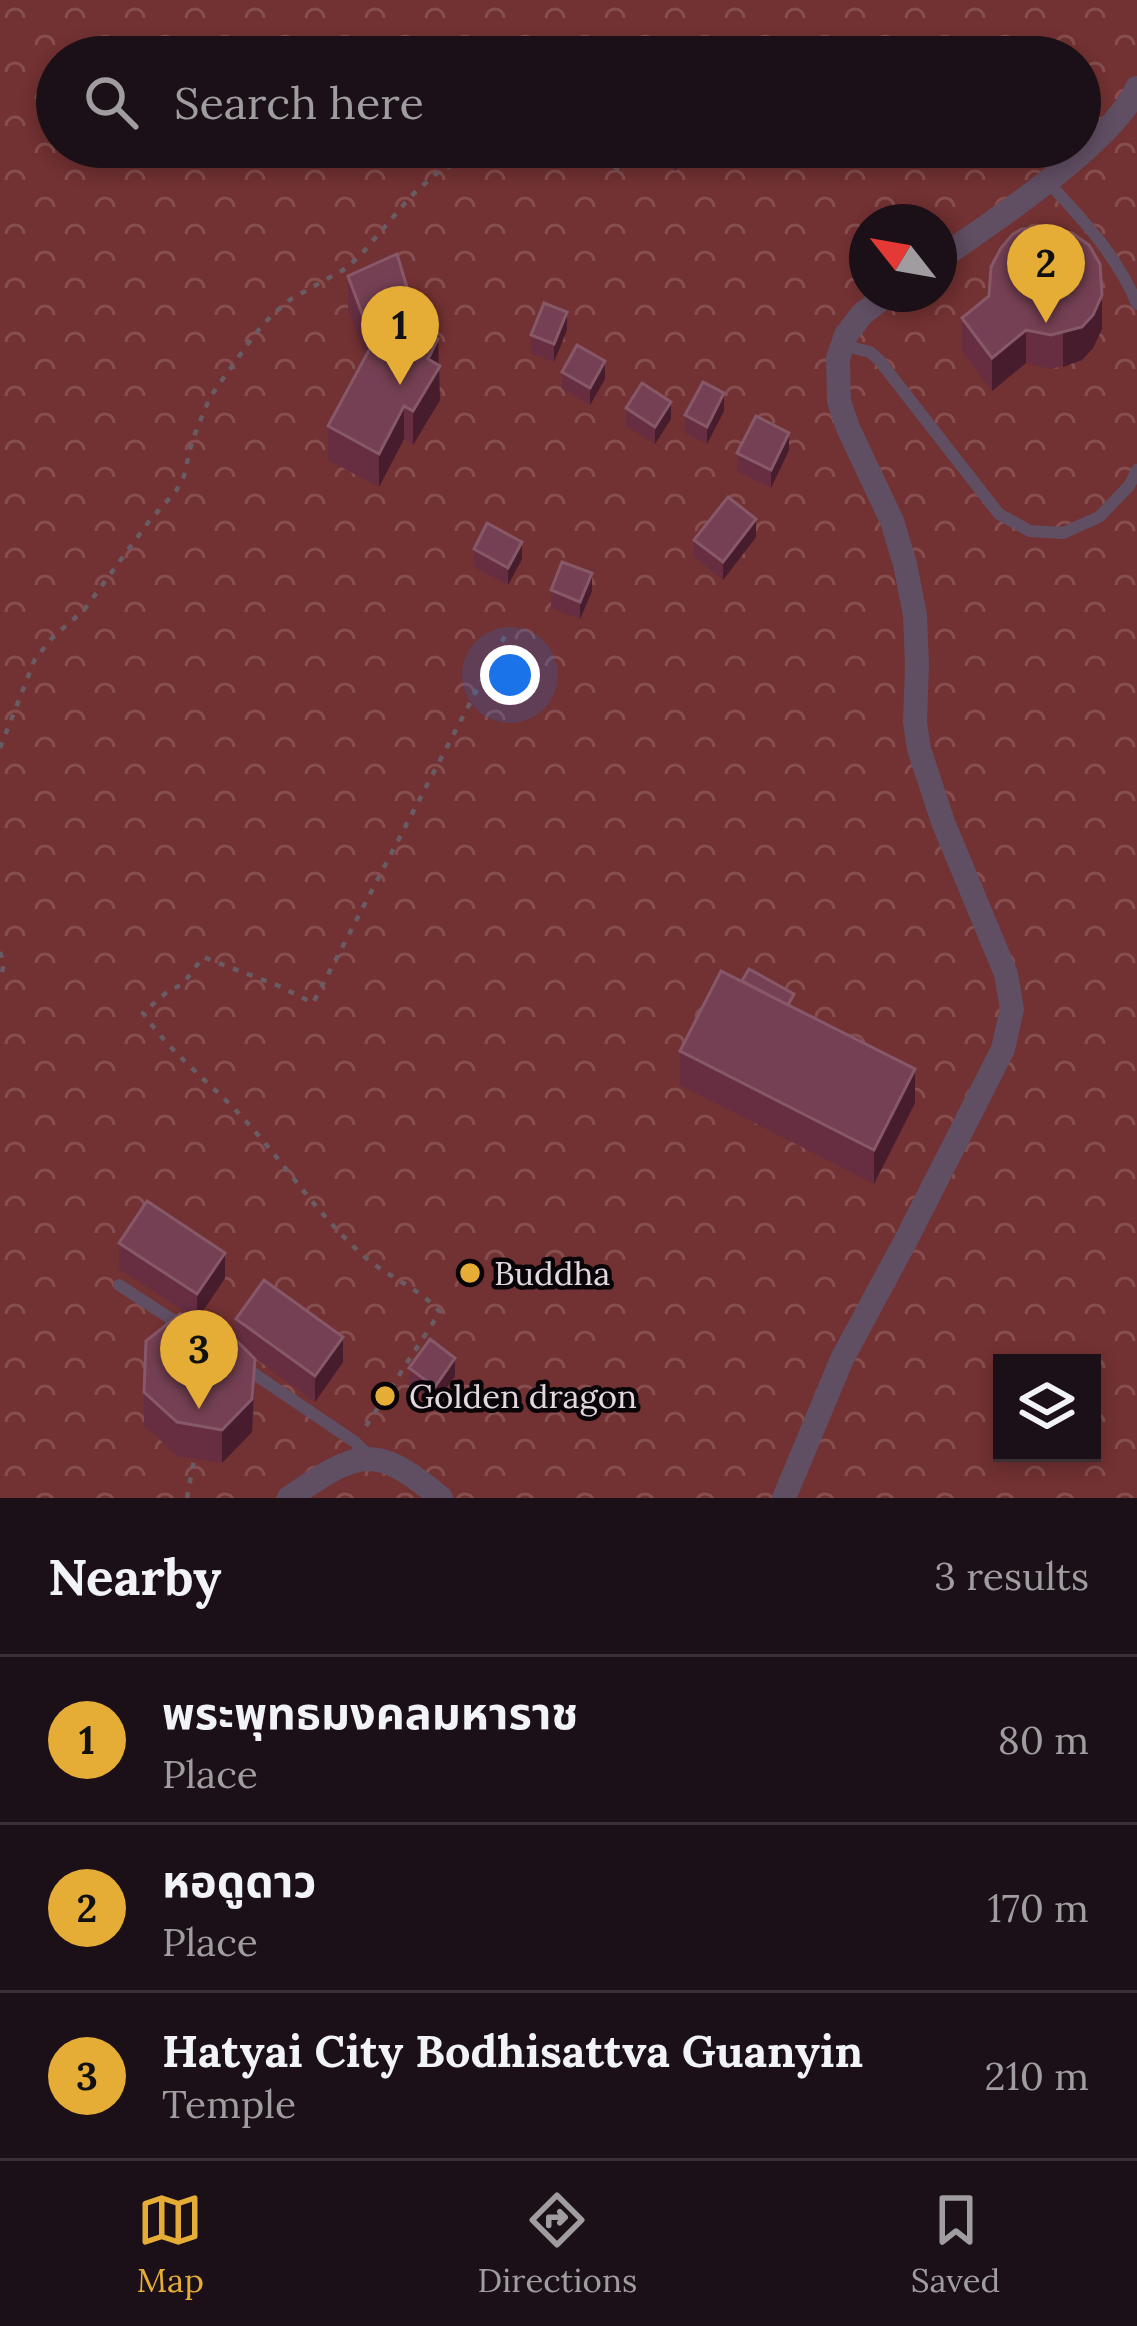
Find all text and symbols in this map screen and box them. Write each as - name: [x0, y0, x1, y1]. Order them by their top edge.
- search box: [36, 36, 1101, 168]
- icon: search: [78, 69, 144, 135]
- text: Search here: [174, 74, 424, 131]
- north arrow: [849, 204, 957, 312]
- pin: 2: [1007, 224, 1085, 323]
- pin: 1: [361, 286, 439, 385]
- your location: [480, 645, 540, 705]
- place label: Buddha: [494, 1252, 610, 1294]
- marker: Buddha: [457, 1260, 483, 1286]
- pin: 3: [160, 1310, 238, 1409]
- map controls: [993, 1354, 1101, 1462]
- button: layers: [993, 1354, 1101, 1462]
- place label: Golden dragon: [409, 1375, 637, 1417]
- marker: Golden dragon: [372, 1383, 398, 1409]
- text: Nearby: [48, 1544, 221, 1609]
- text: 3 results: [934, 1551, 1089, 1601]
- text: พระพุทธมงคลมหาราช: [162, 1684, 578, 1741]
- text: 1: [79, 1715, 95, 1765]
- text: 80 m: [998, 1715, 1089, 1765]
- text: Place: [162, 1749, 258, 1799]
- text: หอดูดาว: [162, 1852, 316, 1909]
- text: 2: [77, 1883, 97, 1933]
- text: 170 m: [987, 1883, 1089, 1933]
- text: Place: [162, 1917, 258, 1967]
- text: Hatyai City Bodhisattva Guanyin: [162, 2022, 863, 2079]
- text: 3: [76, 2051, 98, 2101]
- text: 210 m: [985, 2051, 1089, 2101]
- text: Temple: [162, 2079, 296, 2129]
- tab: Map: [137, 2187, 204, 2301]
- tab: Directions: [478, 2187, 637, 2301]
- tab: Saved: [911, 2187, 1000, 2301]

